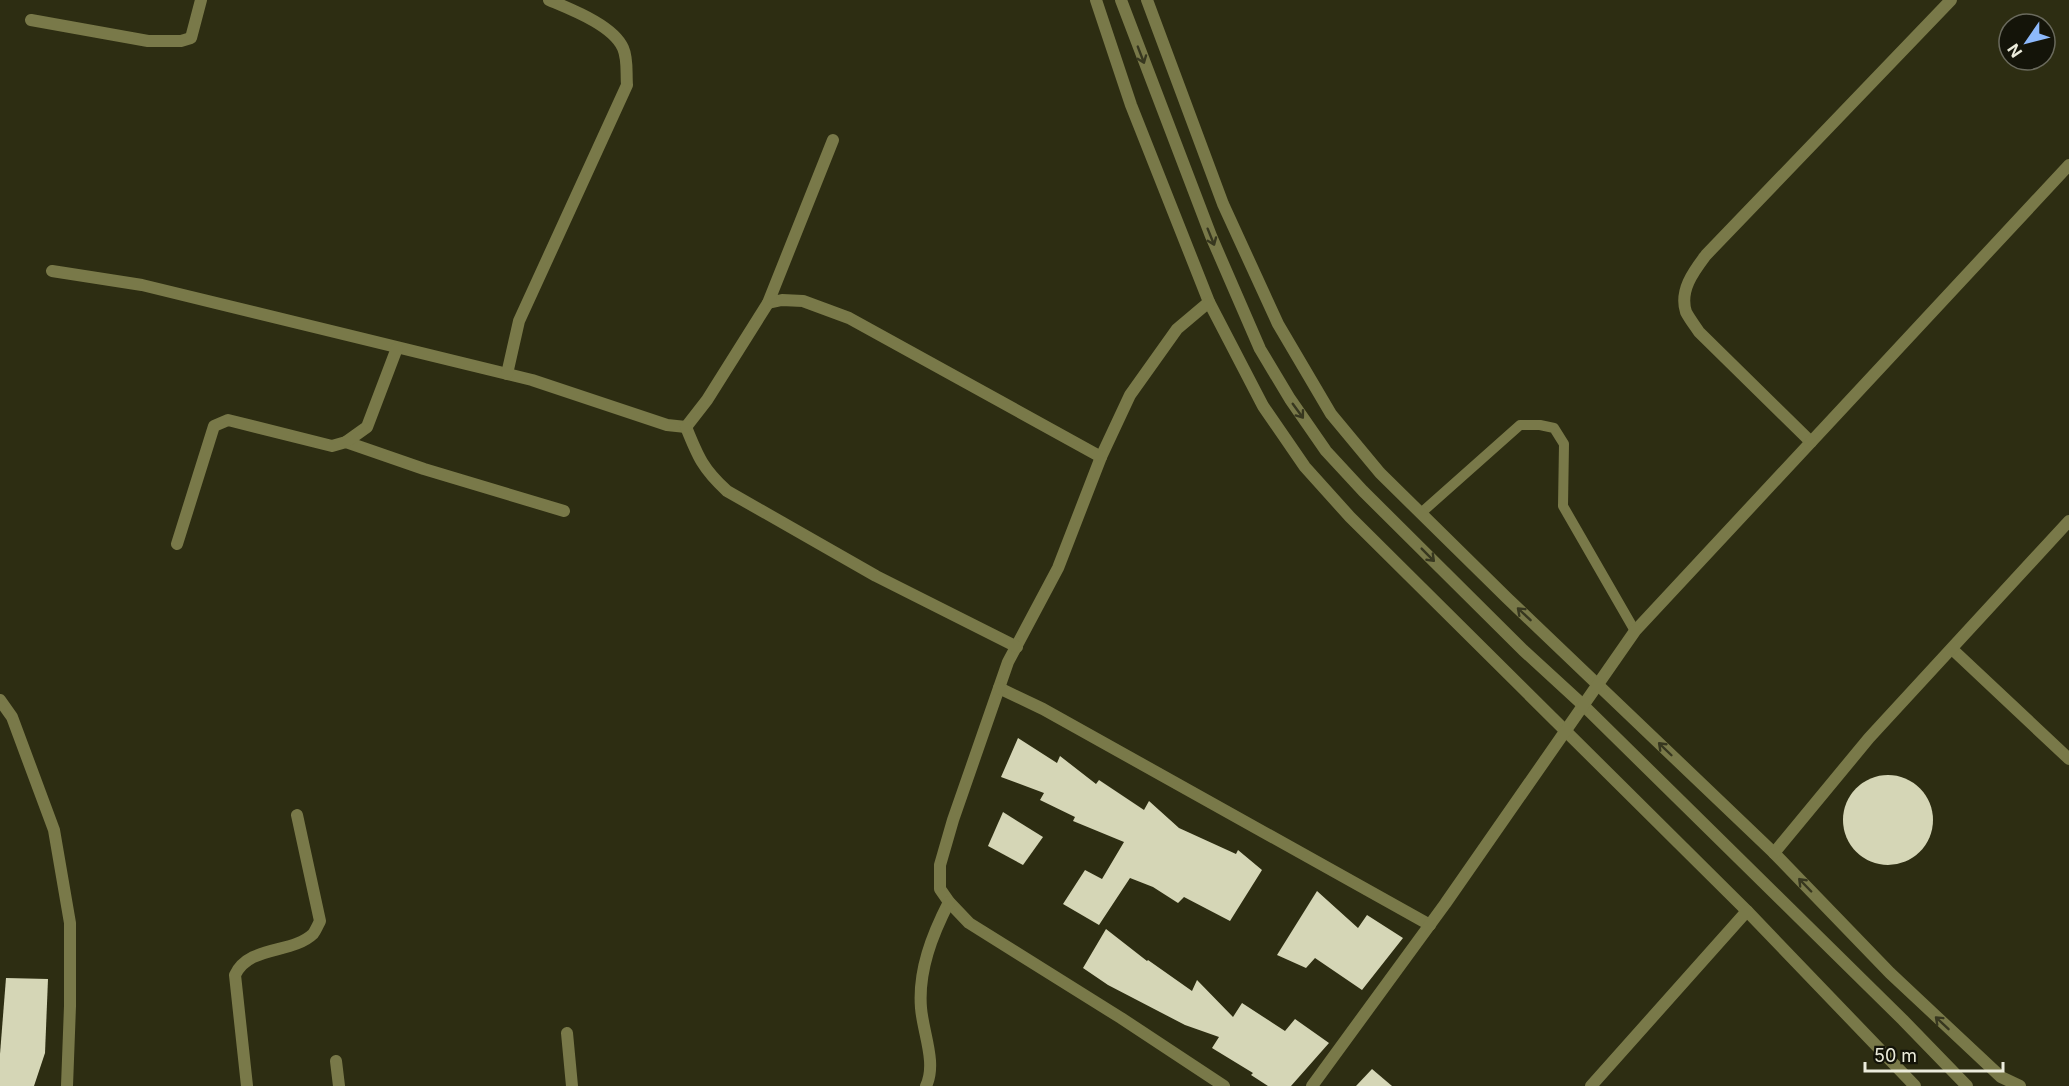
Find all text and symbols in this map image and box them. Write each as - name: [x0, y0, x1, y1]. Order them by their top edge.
- north arrow: [1997, 12, 2057, 72]
- text: N: [2003, 40, 2026, 61]
- one-way arrow: [1136, 45, 1147, 64]
- one-way arrow: [1206, 227, 1217, 245]
- one-way arrow: [1292, 402, 1304, 418]
- one-way arrow: [1421, 548, 1436, 563]
- one-way arrow: [1516, 607, 1531, 622]
- one-way arrow: [1658, 742, 1673, 756]
- one-way arrow: [1797, 878, 1812, 893]
- one-way arrow: [1935, 1016, 1950, 1030]
- scale bar: [1865, 1035, 2003, 1073]
- text: 50 m: [1874, 1045, 1917, 1066]

